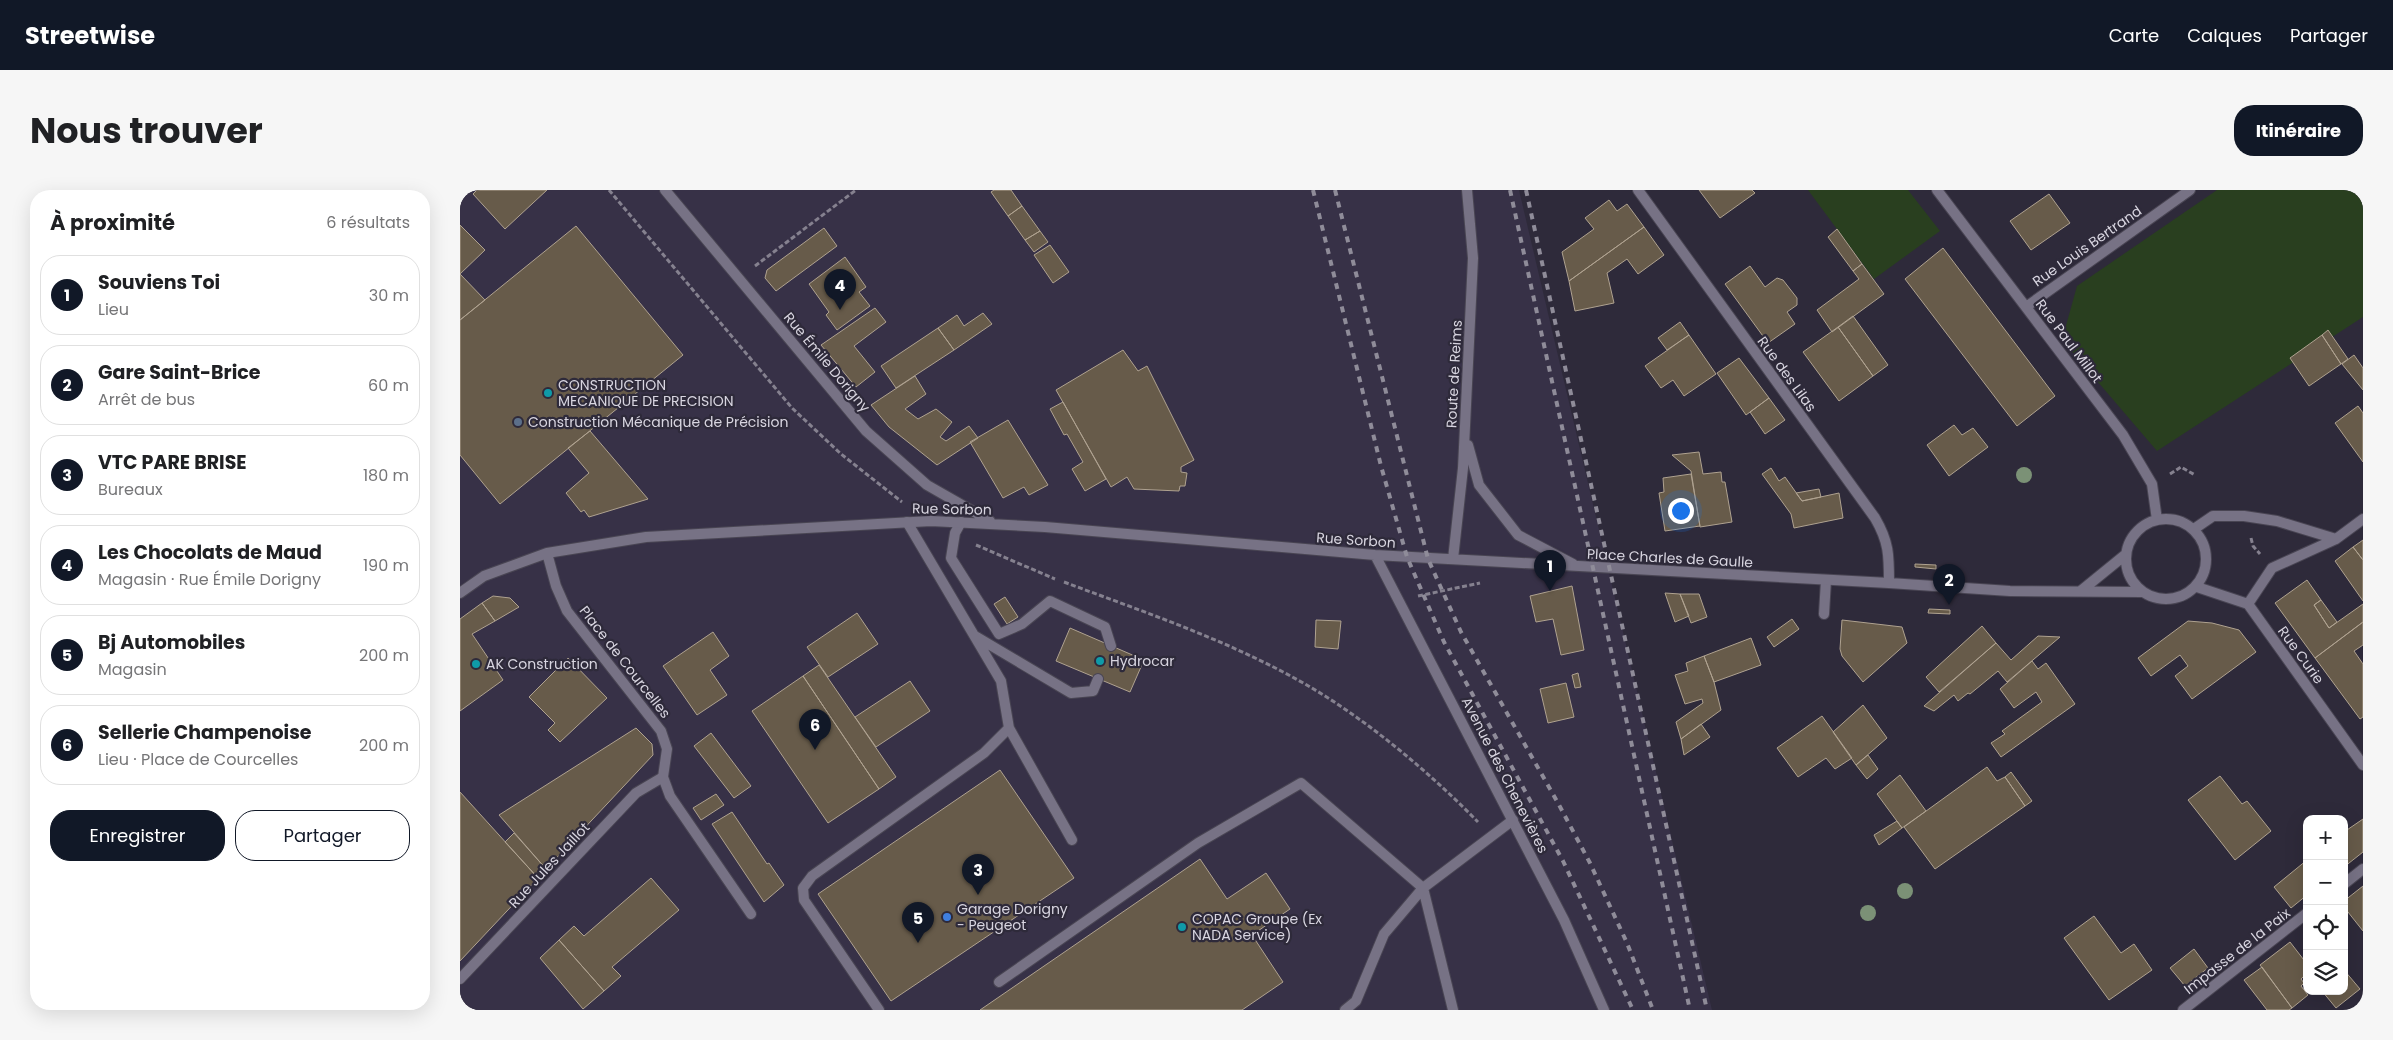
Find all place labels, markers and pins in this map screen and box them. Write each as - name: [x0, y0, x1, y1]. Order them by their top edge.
- pin: 4: [824, 269, 856, 310]
- place label: CONSTRUCTION MECANIQUE DE PRECISION: [558, 375, 734, 411]
- marker: CONSTRUCTION MECANIQUE DE PRECISION: [542, 387, 554, 399]
- place label: Construction Mécanique de Précision: [528, 412, 788, 432]
- marker: Construction Mécanique de Précision: [512, 416, 524, 428]
- pin: 1: [1534, 550, 1566, 591]
- pin: 2: [1933, 564, 1965, 605]
- place label: Hydrocar: [1110, 651, 1174, 671]
- place label: AK Construction: [486, 654, 598, 674]
- marker: Hydrocar: [1094, 655, 1106, 667]
- marker: AK Construction: [470, 658, 482, 670]
- pin: 6: [799, 709, 831, 750]
- pin: 3: [962, 854, 994, 895]
- place label: Garage Dorigny - Peugeot: [957, 899, 1068, 935]
- pin: 5: [902, 902, 934, 943]
- place label: COPAC Groupe (Ex NADA Service): [1192, 909, 1322, 945]
- marker: Garage Dorigny - Peugeot: [941, 911, 953, 923]
- marker: COPAC Groupe (Ex NADA Service): [1176, 921, 1188, 933]

